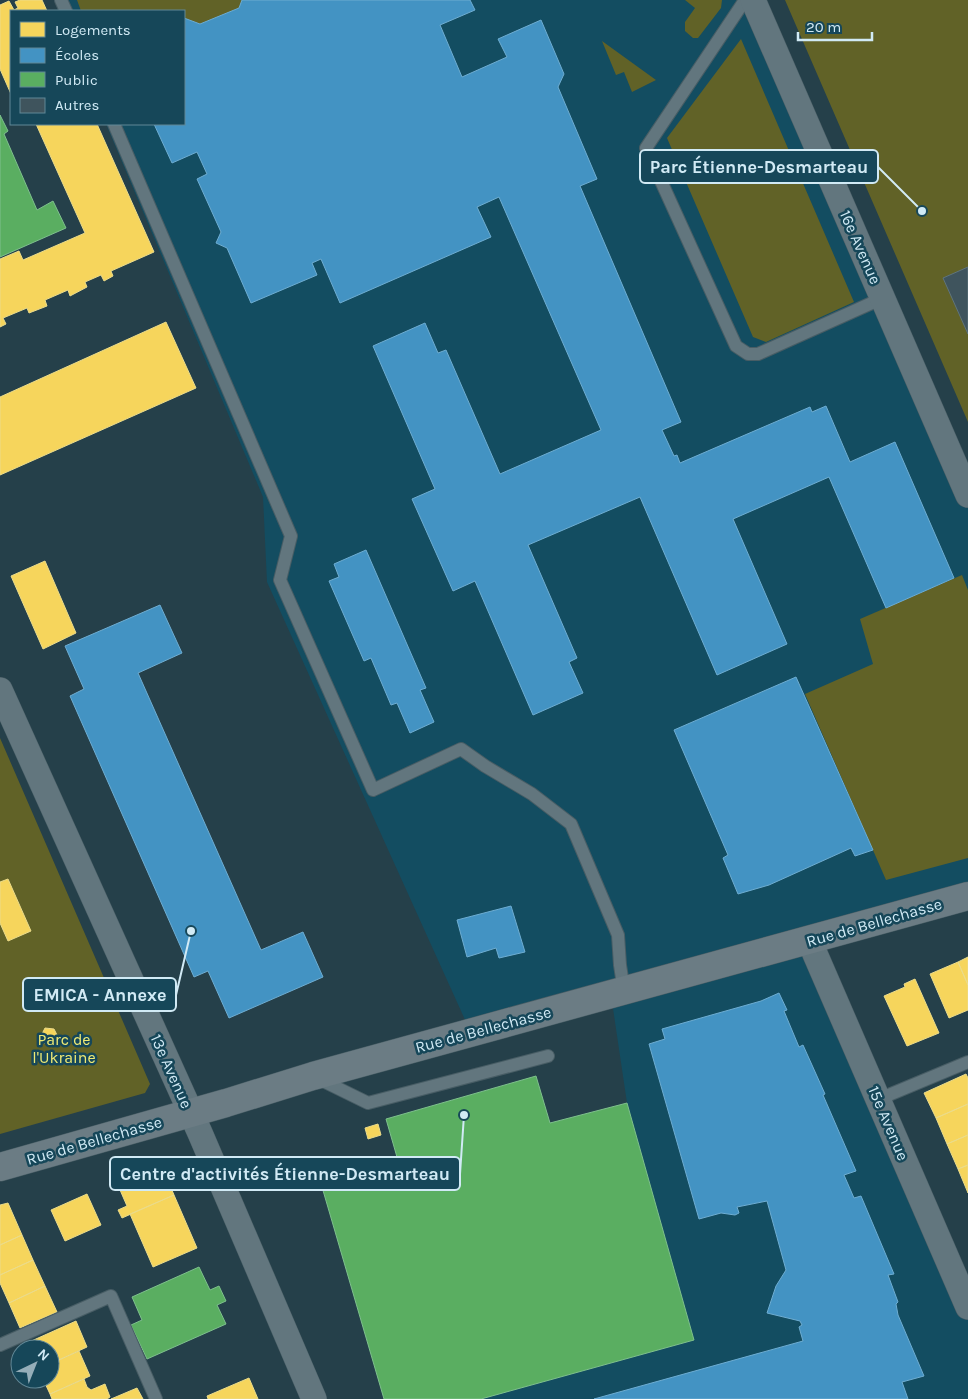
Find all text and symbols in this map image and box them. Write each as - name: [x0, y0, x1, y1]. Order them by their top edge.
- legend: [10, 10, 185, 125]
- scale bar: [798, 10, 872, 42]
- text: 20 m: [806, 18, 841, 36]
- text: Logements: [55, 21, 131, 39]
- text: Écoles: [55, 46, 99, 64]
- text: Public: [55, 71, 98, 89]
- text: Autres: [55, 96, 99, 114]
- callout: Parc Étienne-Desmarteau: [640, 150, 878, 183]
- text: Parc Étienne-Desmarteau: [650, 155, 868, 178]
- street label: 16e Avenue: [836, 207, 885, 287]
- street label: Rue de Bellechasse: [804, 894, 944, 951]
- callout: EMICA - Annexe: [23, 978, 176, 1011]
- text: EMICA - Annexe: [33, 984, 167, 1006]
- street label: Rue de Bellechasse: [413, 1002, 553, 1057]
- park label: Parc de l'Ukraine: [32, 1030, 96, 1067]
- street label: 13e Avenue: [147, 1031, 196, 1111]
- street label: 15e Avenue: [864, 1083, 913, 1163]
- street label: Rue de Bellechasse: [24, 1112, 164, 1169]
- callout: Centre d'activités Étienne-Desmarteau: [110, 1157, 460, 1190]
- text: Centre d'activités Étienne-Desmarteau: [120, 1162, 450, 1185]
- north arrow: [10, 1339, 60, 1389]
- text: N: [34, 1345, 53, 1365]

